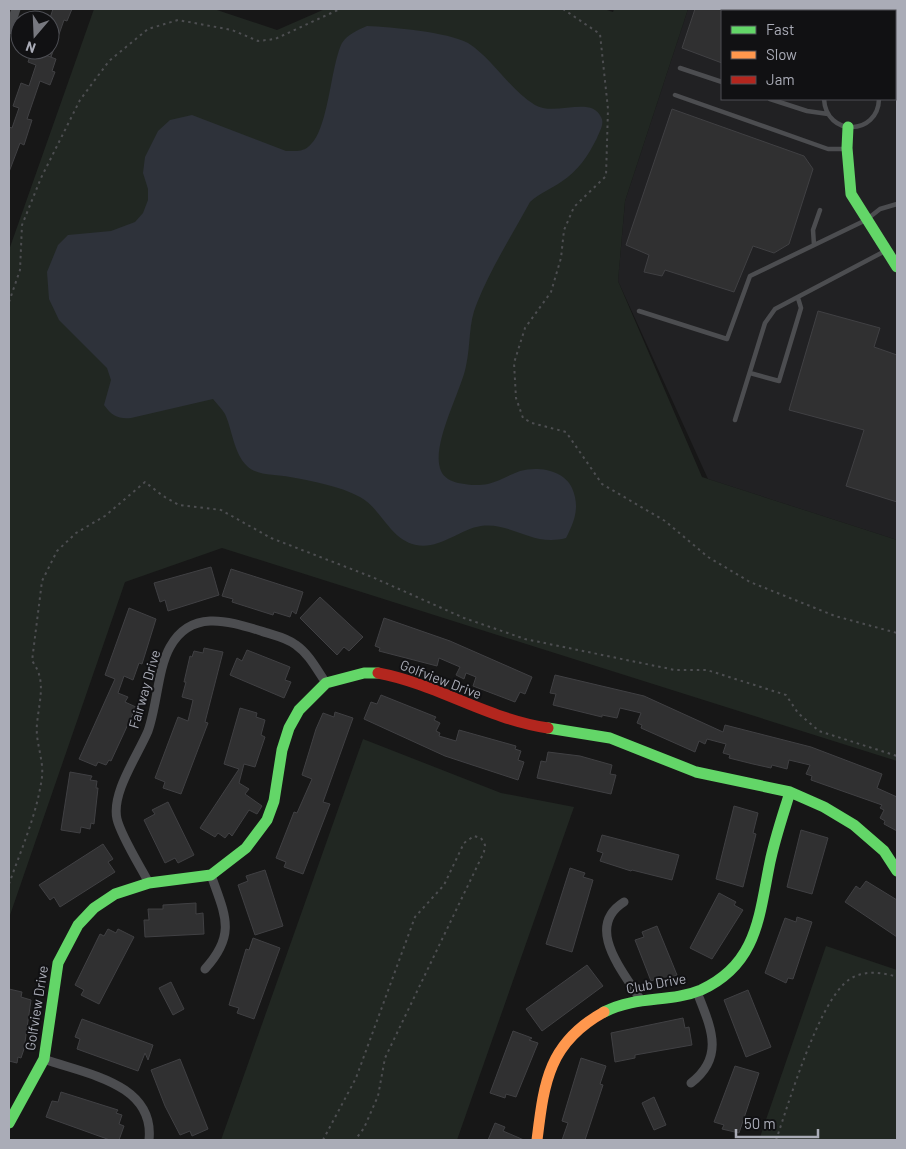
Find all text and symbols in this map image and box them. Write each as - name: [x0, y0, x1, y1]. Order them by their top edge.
- north arrow: [10, 10, 60, 60]
- legend: [721, 10, 896, 100]
- text: Fast: [766, 20, 794, 38]
- text: N: [23, 38, 38, 57]
- text: Slow: [766, 45, 797, 63]
- text: Jam: [766, 70, 795, 88]
- street label: Fairway Drive: [125, 648, 163, 730]
- street label: Golfview Drive: [398, 656, 484, 702]
- street label: Golfview Drive: [21, 964, 51, 1052]
- street label: Club Drive: [625, 969, 687, 997]
- scale bar: [736, 1106, 818, 1138]
- text: 50 m: [744, 1114, 776, 1132]

